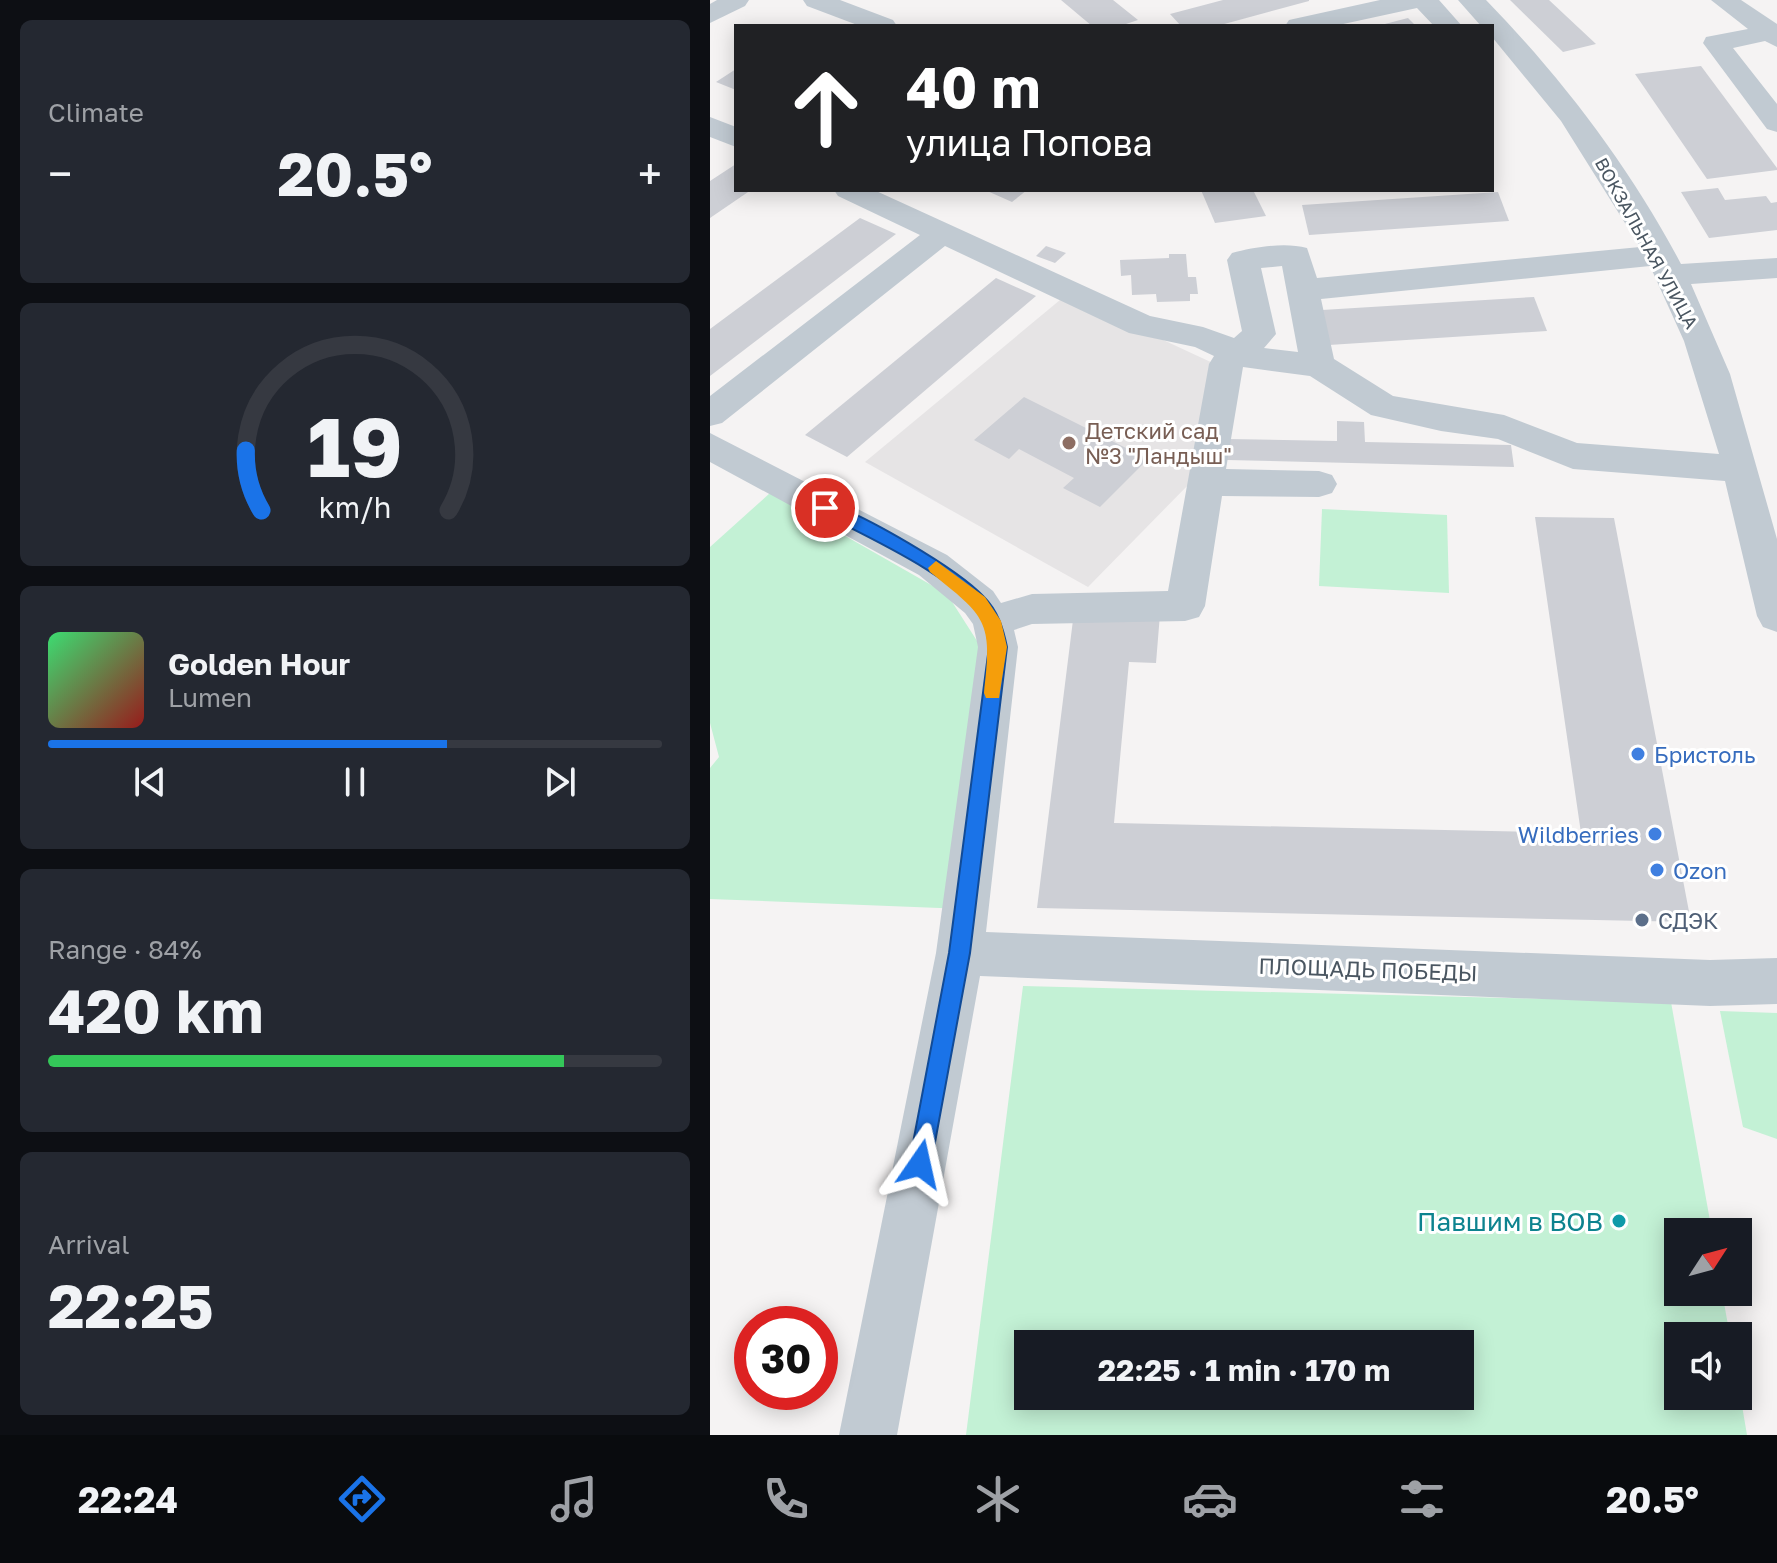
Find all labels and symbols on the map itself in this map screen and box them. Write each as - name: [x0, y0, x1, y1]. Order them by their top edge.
- street label: ВОКЗАЛЬНАЯ УЛИЦА: [1591, 154, 1703, 332]
- place label: Детский сад №3 "Ландыш": [1085, 417, 1232, 469]
- marker: Детский сад №3 "Ландыш": [1060, 434, 1078, 452]
- pin: [791, 474, 859, 542]
- place label: Бристоль: [1654, 741, 1756, 768]
- marker: Бристоль: [1629, 745, 1647, 763]
- place label: Wildberries: [1518, 821, 1639, 848]
- marker: Wildberries: [1646, 825, 1664, 843]
- place label: Ozon: [1673, 857, 1727, 884]
- marker: Ozon: [1648, 861, 1666, 879]
- place label: СДЭК: [1658, 907, 1719, 934]
- marker: СДЭК: [1633, 911, 1651, 929]
- street label: ПЛОЩАДЬ ПОБЕДЫ: [1258, 952, 1478, 986]
- position arrow: [878, 1122, 962, 1206]
- place label: Павшим в ВОВ: [1417, 1206, 1603, 1237]
- marker: Павшим в ВОВ: [1610, 1212, 1628, 1230]
- north arrow: [1664, 1218, 1752, 1306]
- speed limit sign: 30: [734, 1306, 838, 1410]

